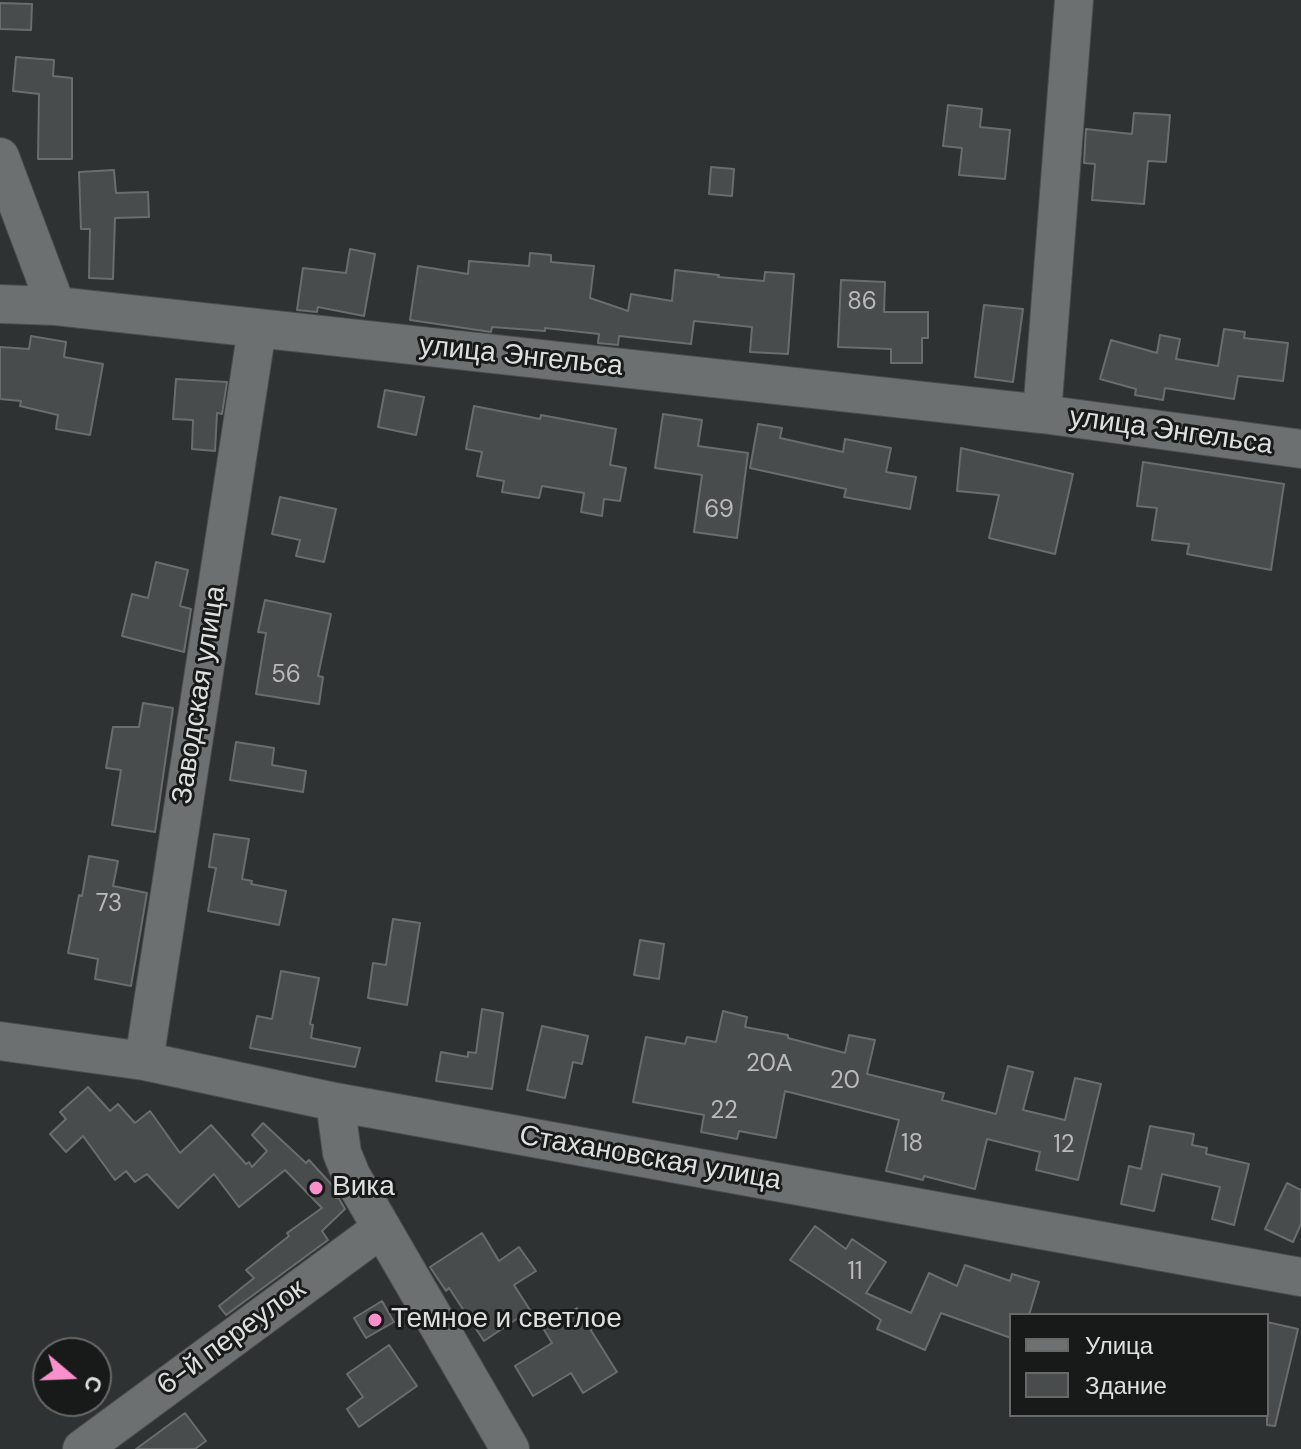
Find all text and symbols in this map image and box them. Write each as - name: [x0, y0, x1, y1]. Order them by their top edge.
- house number: 86: [847, 289, 877, 317]
- street label: улица Энгельса: [417, 330, 625, 384]
- street label: улица Энгельса: [1067, 401, 1275, 463]
- house number: 69: [704, 497, 734, 525]
- street label: Заводская улица: [166, 584, 234, 806]
- house number: 56: [271, 662, 301, 690]
- house number: 73: [96, 891, 122, 919]
- house number: 20А: [746, 1051, 792, 1079]
- house number: 20: [830, 1068, 860, 1096]
- house number: 22: [710, 1098, 738, 1126]
- street label: Стахановская улица: [517, 1119, 783, 1199]
- house number: 18: [901, 1131, 923, 1159]
- house number: 12: [1053, 1132, 1075, 1160]
- place label: Вика: [332, 1171, 395, 1205]
- marker: Вика: [307, 1179, 325, 1197]
- house number: 11: [848, 1259, 862, 1287]
- street label: 6-й переулок: [151, 1273, 313, 1403]
- place label: Темное и светлое: [391, 1303, 622, 1337]
- marker: Темное и светлое: [366, 1311, 384, 1329]
- legend: [1009, 1313, 1269, 1417]
- text: Улица: [1085, 1330, 1153, 1361]
- north arrow: [32, 1337, 112, 1417]
- text: Здание: [1085, 1370, 1167, 1401]
- text: С: [77, 1372, 110, 1397]

